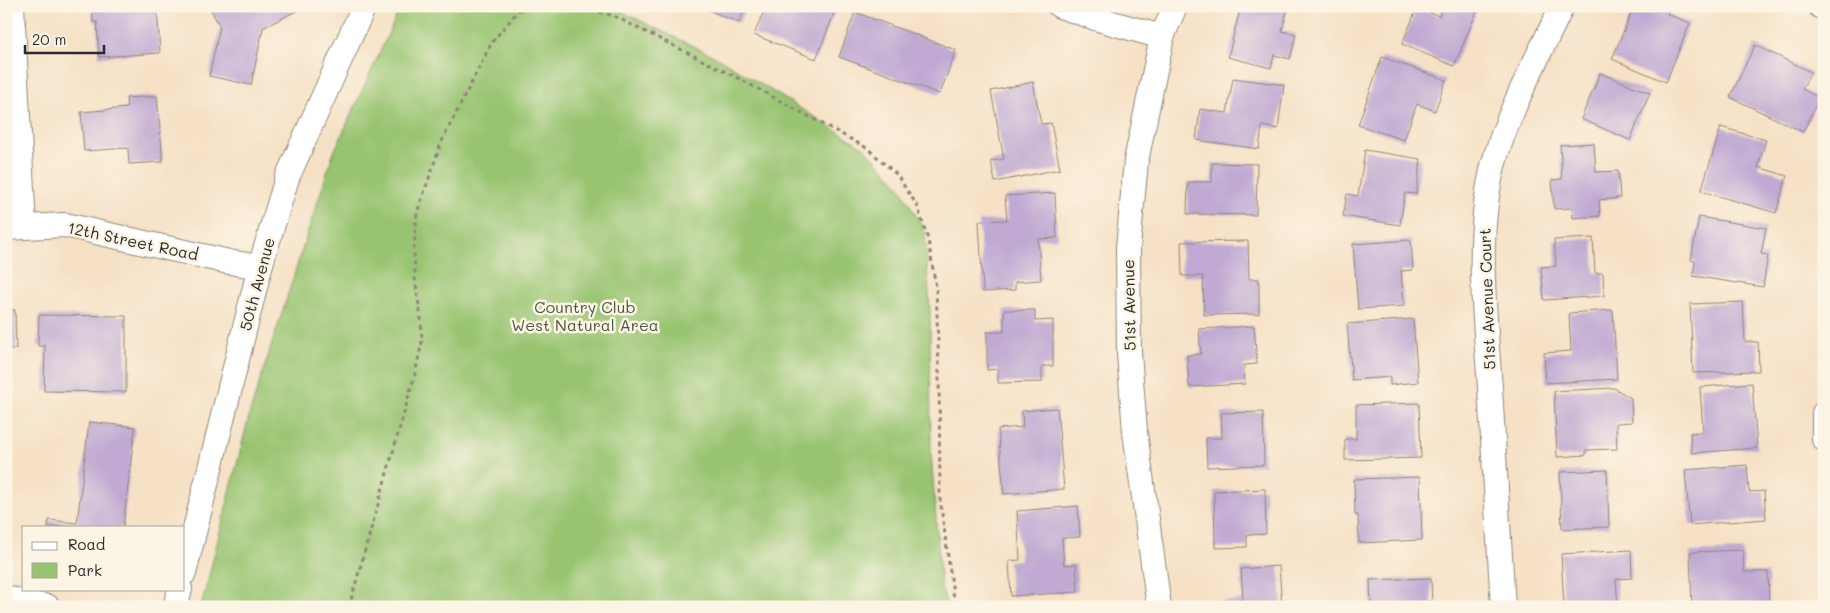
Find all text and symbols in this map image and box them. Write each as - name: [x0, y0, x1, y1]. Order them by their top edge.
- scale bar: [25, 22, 104, 54]
- text: 20 m: [32, 29, 66, 49]
- street label: 12th Street Road: [66, 216, 200, 265]
- street label: 51st Avenue Court: [1474, 228, 1499, 370]
- street label: 50th Avenue: [234, 235, 279, 333]
- street label: 51st Avenue: [1117, 259, 1140, 351]
- park label: Country Club West Natural Area: [511, 296, 659, 335]
- legend: [22, 526, 185, 590]
- text: Road: [68, 534, 105, 554]
- text: Park: [68, 560, 102, 580]

